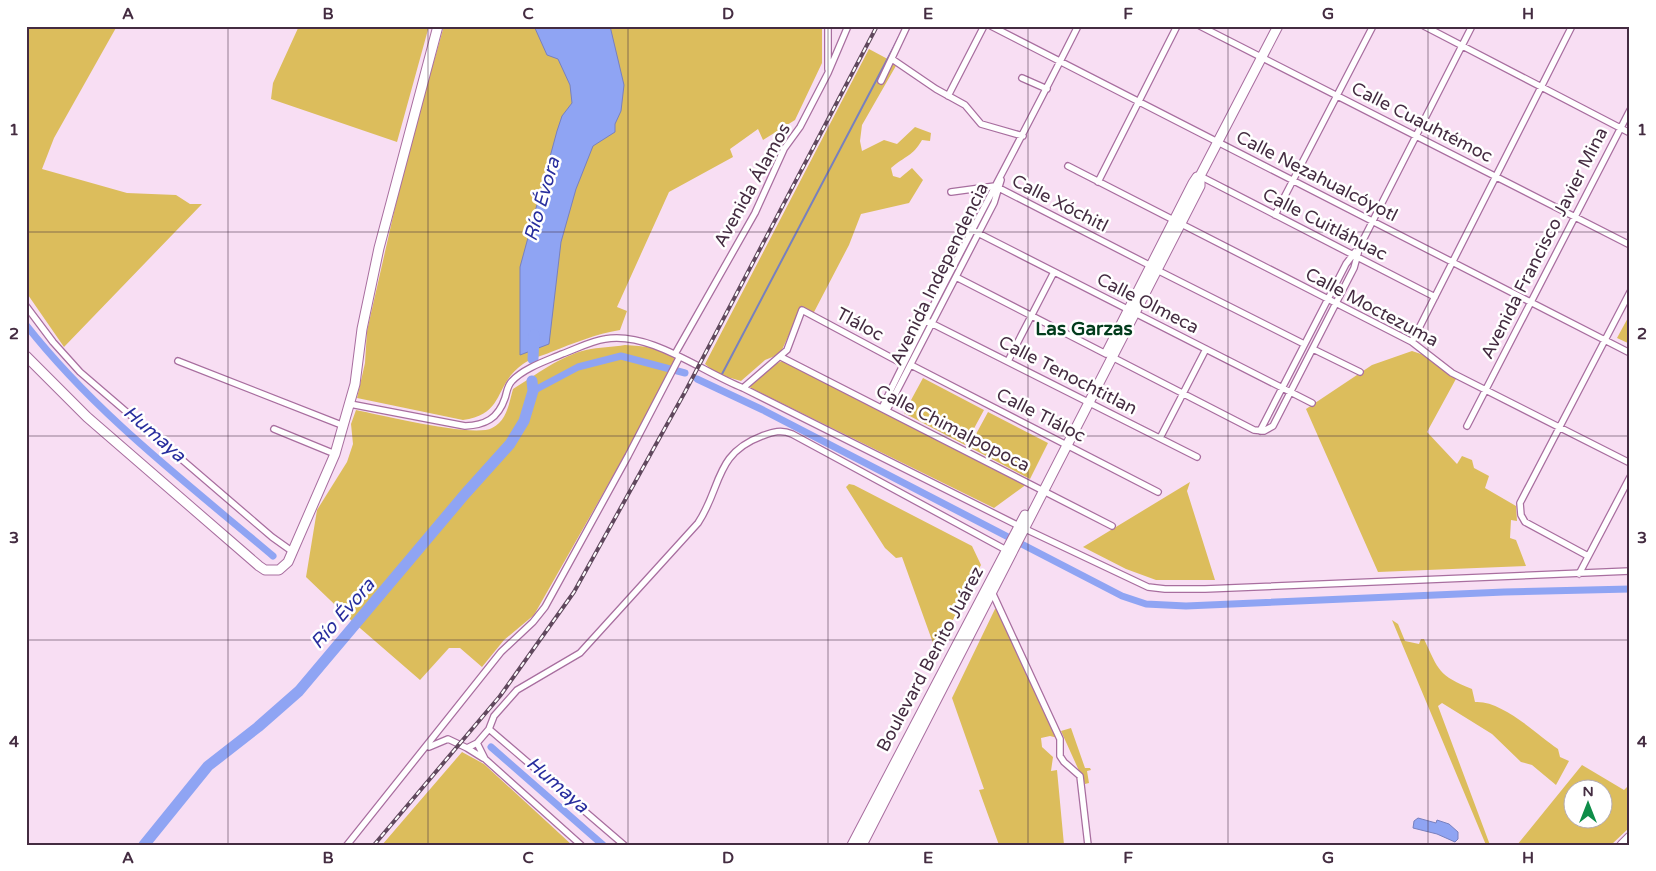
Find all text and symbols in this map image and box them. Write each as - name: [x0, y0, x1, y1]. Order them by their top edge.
- text: A: [122, 4, 134, 24]
- text: B: [322, 4, 334, 24]
- text: C: [522, 4, 534, 24]
- text: D: [722, 4, 734, 24]
- text: E: [923, 4, 933, 24]
- text: F: [1123, 4, 1133, 24]
- text: G: [1322, 4, 1334, 24]
- text: H: [1522, 4, 1534, 24]
- street label: Calle Cuauhtémoc: [1348, 77, 1496, 167]
- street label: Avenida Álamos: [709, 119, 795, 251]
- text: 1: [9, 120, 19, 140]
- text: 1: [1637, 120, 1647, 140]
- street label: Avenida Francisco Javier Mina: [1476, 123, 1612, 363]
- street label: Calle Nezahualcóyotl: [1232, 126, 1402, 226]
- water label: Río Évora: [520, 154, 565, 244]
- street label: Calle Xóchitl: [1008, 169, 1112, 237]
- street label: Avenida Independencia: [885, 179, 993, 369]
- street label: Calle Cuitláhuac: [1259, 183, 1391, 265]
- street label: Calle Moctezuma: [1302, 263, 1442, 351]
- street label: Calle Olmeca: [1093, 268, 1203, 338]
- street label: Tláloc: [833, 302, 887, 346]
- district label: Las Garzas: [1035, 318, 1133, 340]
- text: 2: [9, 324, 19, 344]
- text: 2: [1637, 324, 1647, 344]
- street label: Calle Tenochtitlan: [995, 331, 1141, 419]
- street label: Calle Chimalpopoca: [872, 380, 1034, 476]
- street label: Calle Tláloc: [993, 383, 1089, 447]
- water label: Humaya: [119, 401, 191, 467]
- text: 3: [9, 528, 19, 548]
- text: 3: [1637, 528, 1647, 548]
- street label: Boulevard Benito Juárez: [872, 563, 988, 755]
- water label: Río Évora: [306, 573, 380, 653]
- text: 4: [9, 732, 19, 752]
- text: 4: [1637, 732, 1647, 752]
- water label: Humaya: [522, 752, 594, 818]
- north arrow: [1564, 778, 1614, 828]
- text: N: [1582, 783, 1594, 800]
- text: A: [122, 848, 134, 868]
- text: B: [322, 848, 334, 868]
- text: C: [522, 848, 534, 868]
- text: D: [722, 848, 734, 868]
- text: E: [923, 848, 933, 868]
- text: F: [1123, 848, 1133, 868]
- text: G: [1322, 848, 1334, 868]
- text: H: [1522, 848, 1534, 868]

